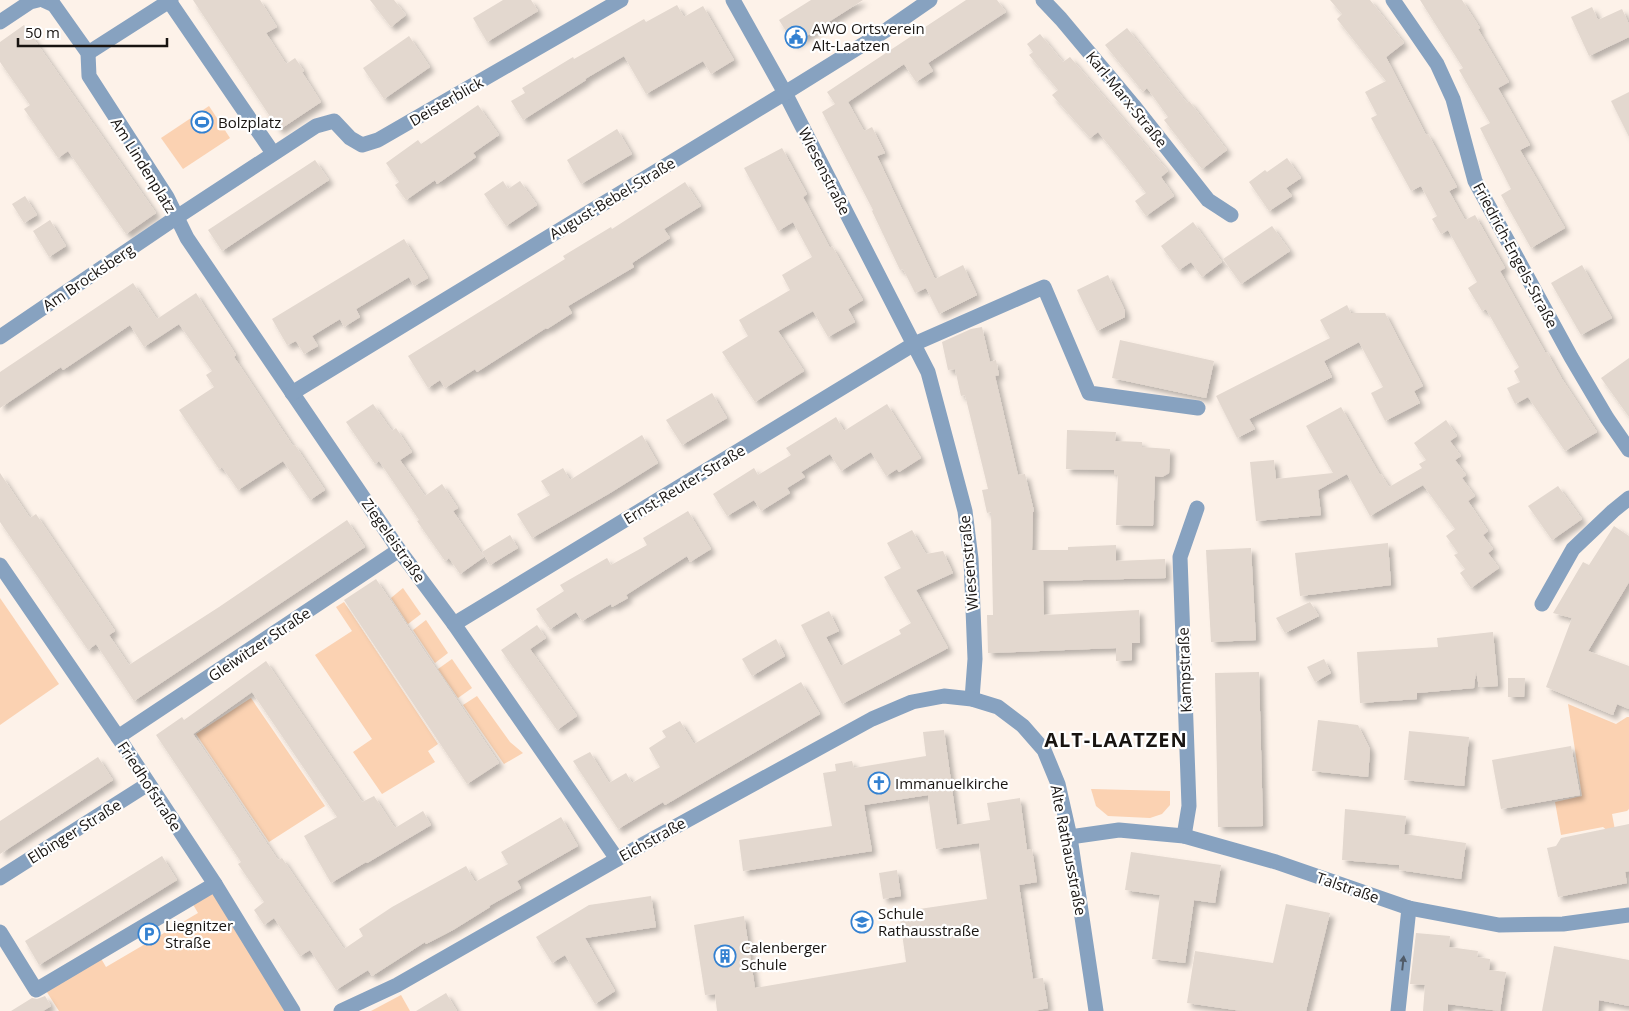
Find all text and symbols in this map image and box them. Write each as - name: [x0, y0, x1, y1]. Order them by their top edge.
- scale bar: [18, 15, 166, 47]
- place label: AWO Ortsverein Alt-Laatzen: [812, 18, 925, 55]
- text: 50 m: [25, 22, 60, 42]
- public building icon: AWO Ortsverein Alt-Laatzen: [784, 25, 808, 49]
- street label: Karl-Marx-Straße: [1082, 47, 1172, 151]
- street label: Deisterblick: [406, 72, 487, 130]
- sports icon: Bolzplatz: [190, 110, 214, 134]
- place label: Bolzplatz: [218, 112, 281, 132]
- street label: Am Lindenplatz: [107, 114, 181, 216]
- street label: Wiesenstraße: [794, 124, 856, 218]
- street label: August-Bebel-Straße: [545, 152, 679, 244]
- street label: Friedrich-Engels-Straße: [1469, 179, 1563, 331]
- street label: Am Brocksberg: [38, 239, 138, 315]
- street label: Ernst-Reuter-Straße: [620, 440, 748, 528]
- street label: Ziegeleistraße: [358, 494, 430, 586]
- street label: Wiesenstraße: [954, 515, 982, 611]
- street label: Gleiwitzer Straße: [204, 602, 314, 686]
- street label: Kampstraße: [1173, 627, 1195, 713]
- district label: ALT-LAATZEN: [1044, 726, 1188, 753]
- street label: Friedhofstraße: [113, 737, 187, 835]
- church icon: Immanuelkirche: [867, 771, 891, 795]
- place label: Immanuelkirche: [895, 773, 1009, 793]
- street label: Alte Rathausstraße: [1047, 783, 1091, 917]
- street label: Elbinger Straße: [23, 794, 125, 868]
- street label: Eichstraße: [615, 813, 689, 865]
- street label: Talstraße: [1314, 867, 1382, 907]
- place label: Schule Rathausstraße: [878, 903, 980, 940]
- school or university icon: Schule Rathausstraße: [850, 910, 874, 934]
- place label: Liegnitzer Straße: [165, 915, 233, 952]
- parking icon: Liegnitzer Straße: [137, 922, 161, 946]
- place label: Calenberger Schule: [741, 937, 827, 974]
- building icon: Calenberger Schule: [713, 944, 737, 968]
- one-way arrow: [1399, 954, 1407, 970]

